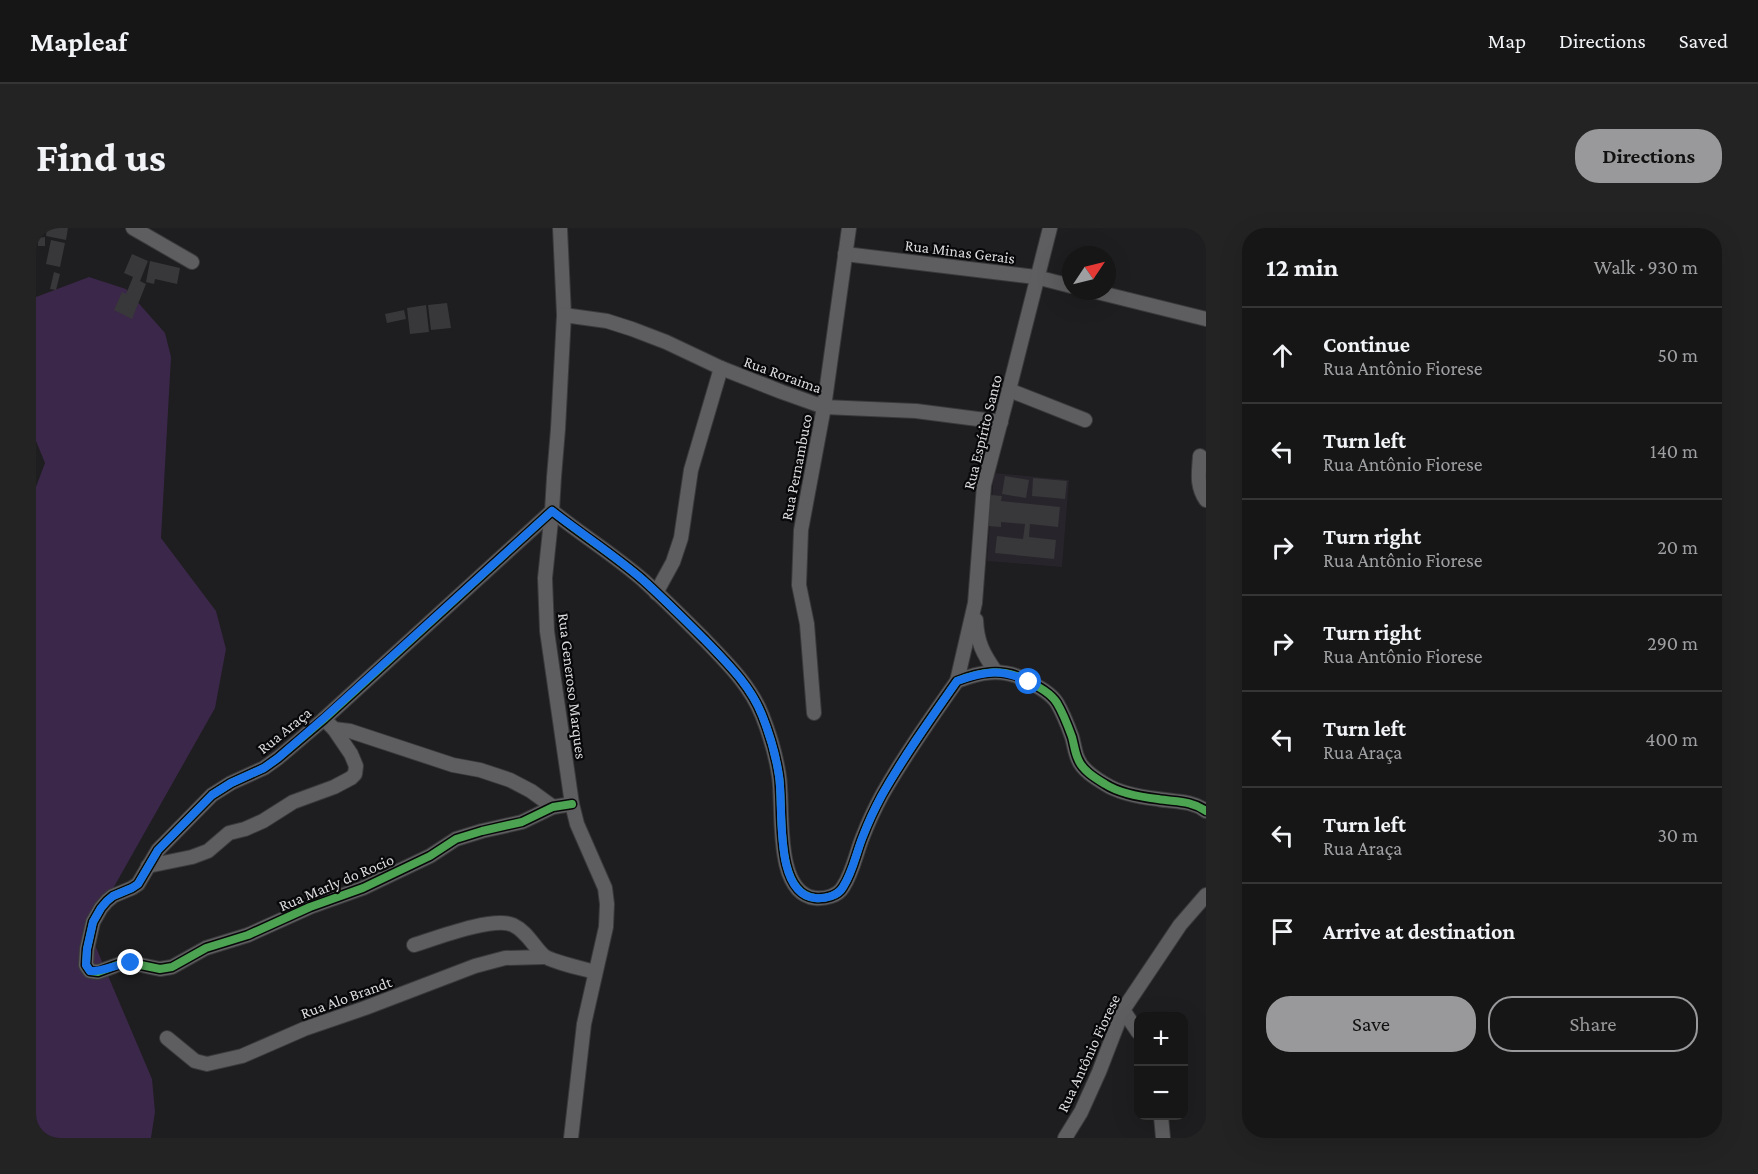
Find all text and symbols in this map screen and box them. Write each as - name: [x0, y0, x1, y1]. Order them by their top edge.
- text: Mapleaf: [30, 26, 127, 57]
- text: Map: [1488, 29, 1526, 53]
- text: Directions: [1559, 29, 1646, 53]
- text: Saved: [1679, 29, 1728, 53]
- button: Directions: [1575, 129, 1722, 183]
- text: Find us: [36, 133, 166, 180]
- street label: Rua Minas Gerais: [904, 236, 1016, 267]
- north arrow: [1062, 246, 1116, 300]
- text: 12 min: [1266, 253, 1338, 282]
- text: Walk · 930 m: [1594, 256, 1698, 278]
- text: Continue: [1323, 332, 1410, 357]
- icon: ahead: [1266, 339, 1299, 372]
- text: 50 m: [1657, 344, 1698, 366]
- street label: Rua Roraima: [742, 353, 825, 397]
- text: Rua Antônio Fiorese: [1323, 357, 1483, 379]
- street label: Rua Espírito Santo: [960, 373, 1006, 492]
- street label: Rua Pernambuco: [778, 412, 815, 522]
- text: Turn left: [1323, 428, 1406, 453]
- icon: left: [1266, 435, 1299, 468]
- text: 140 m: [1650, 440, 1698, 462]
- text: Rua Antônio Fiorese: [1323, 453, 1483, 475]
- text: Turn right: [1323, 524, 1421, 549]
- icon: right: [1266, 531, 1299, 564]
- text: 20 m: [1657, 536, 1698, 558]
- text: Rua Antônio Fiorese: [1323, 549, 1483, 571]
- street label: Rua Generoso Marques: [554, 612, 590, 760]
- text: Turn right: [1323, 620, 1421, 645]
- icon: right: [1266, 627, 1299, 660]
- text: 290 m: [1647, 632, 1698, 654]
- text: Rua Antônio Fiorese: [1323, 645, 1483, 667]
- route start: [1015, 668, 1041, 694]
- street label: Rua Araça: [254, 703, 315, 758]
- text: Turn left: [1323, 716, 1406, 741]
- icon: left: [1266, 723, 1299, 756]
- text: 400 m: [1645, 728, 1698, 750]
- text: Rua Araça: [1323, 741, 1402, 763]
- text: Turn left: [1323, 812, 1406, 837]
- icon: left: [1266, 819, 1299, 852]
- text: 30 m: [1657, 824, 1698, 846]
- text: Rua Araça: [1323, 837, 1402, 859]
- street label: Rua Marly do Rocio: [276, 851, 397, 915]
- icon: arrive: [1266, 915, 1299, 948]
- text: Arrive at destination: [1323, 919, 1515, 944]
- route end: [117, 949, 143, 975]
- street label: Rua Alo Brandt: [298, 973, 395, 1022]
- street label: Rua Antônio Fiorese: [1054, 992, 1123, 1115]
- button: Save: [1266, 996, 1476, 1052]
- button: Share: [1488, 996, 1698, 1052]
- map controls: [1134, 1012, 1188, 1120]
- button: +: [1134, 1012, 1188, 1066]
- button: −: [1134, 1066, 1188, 1120]

